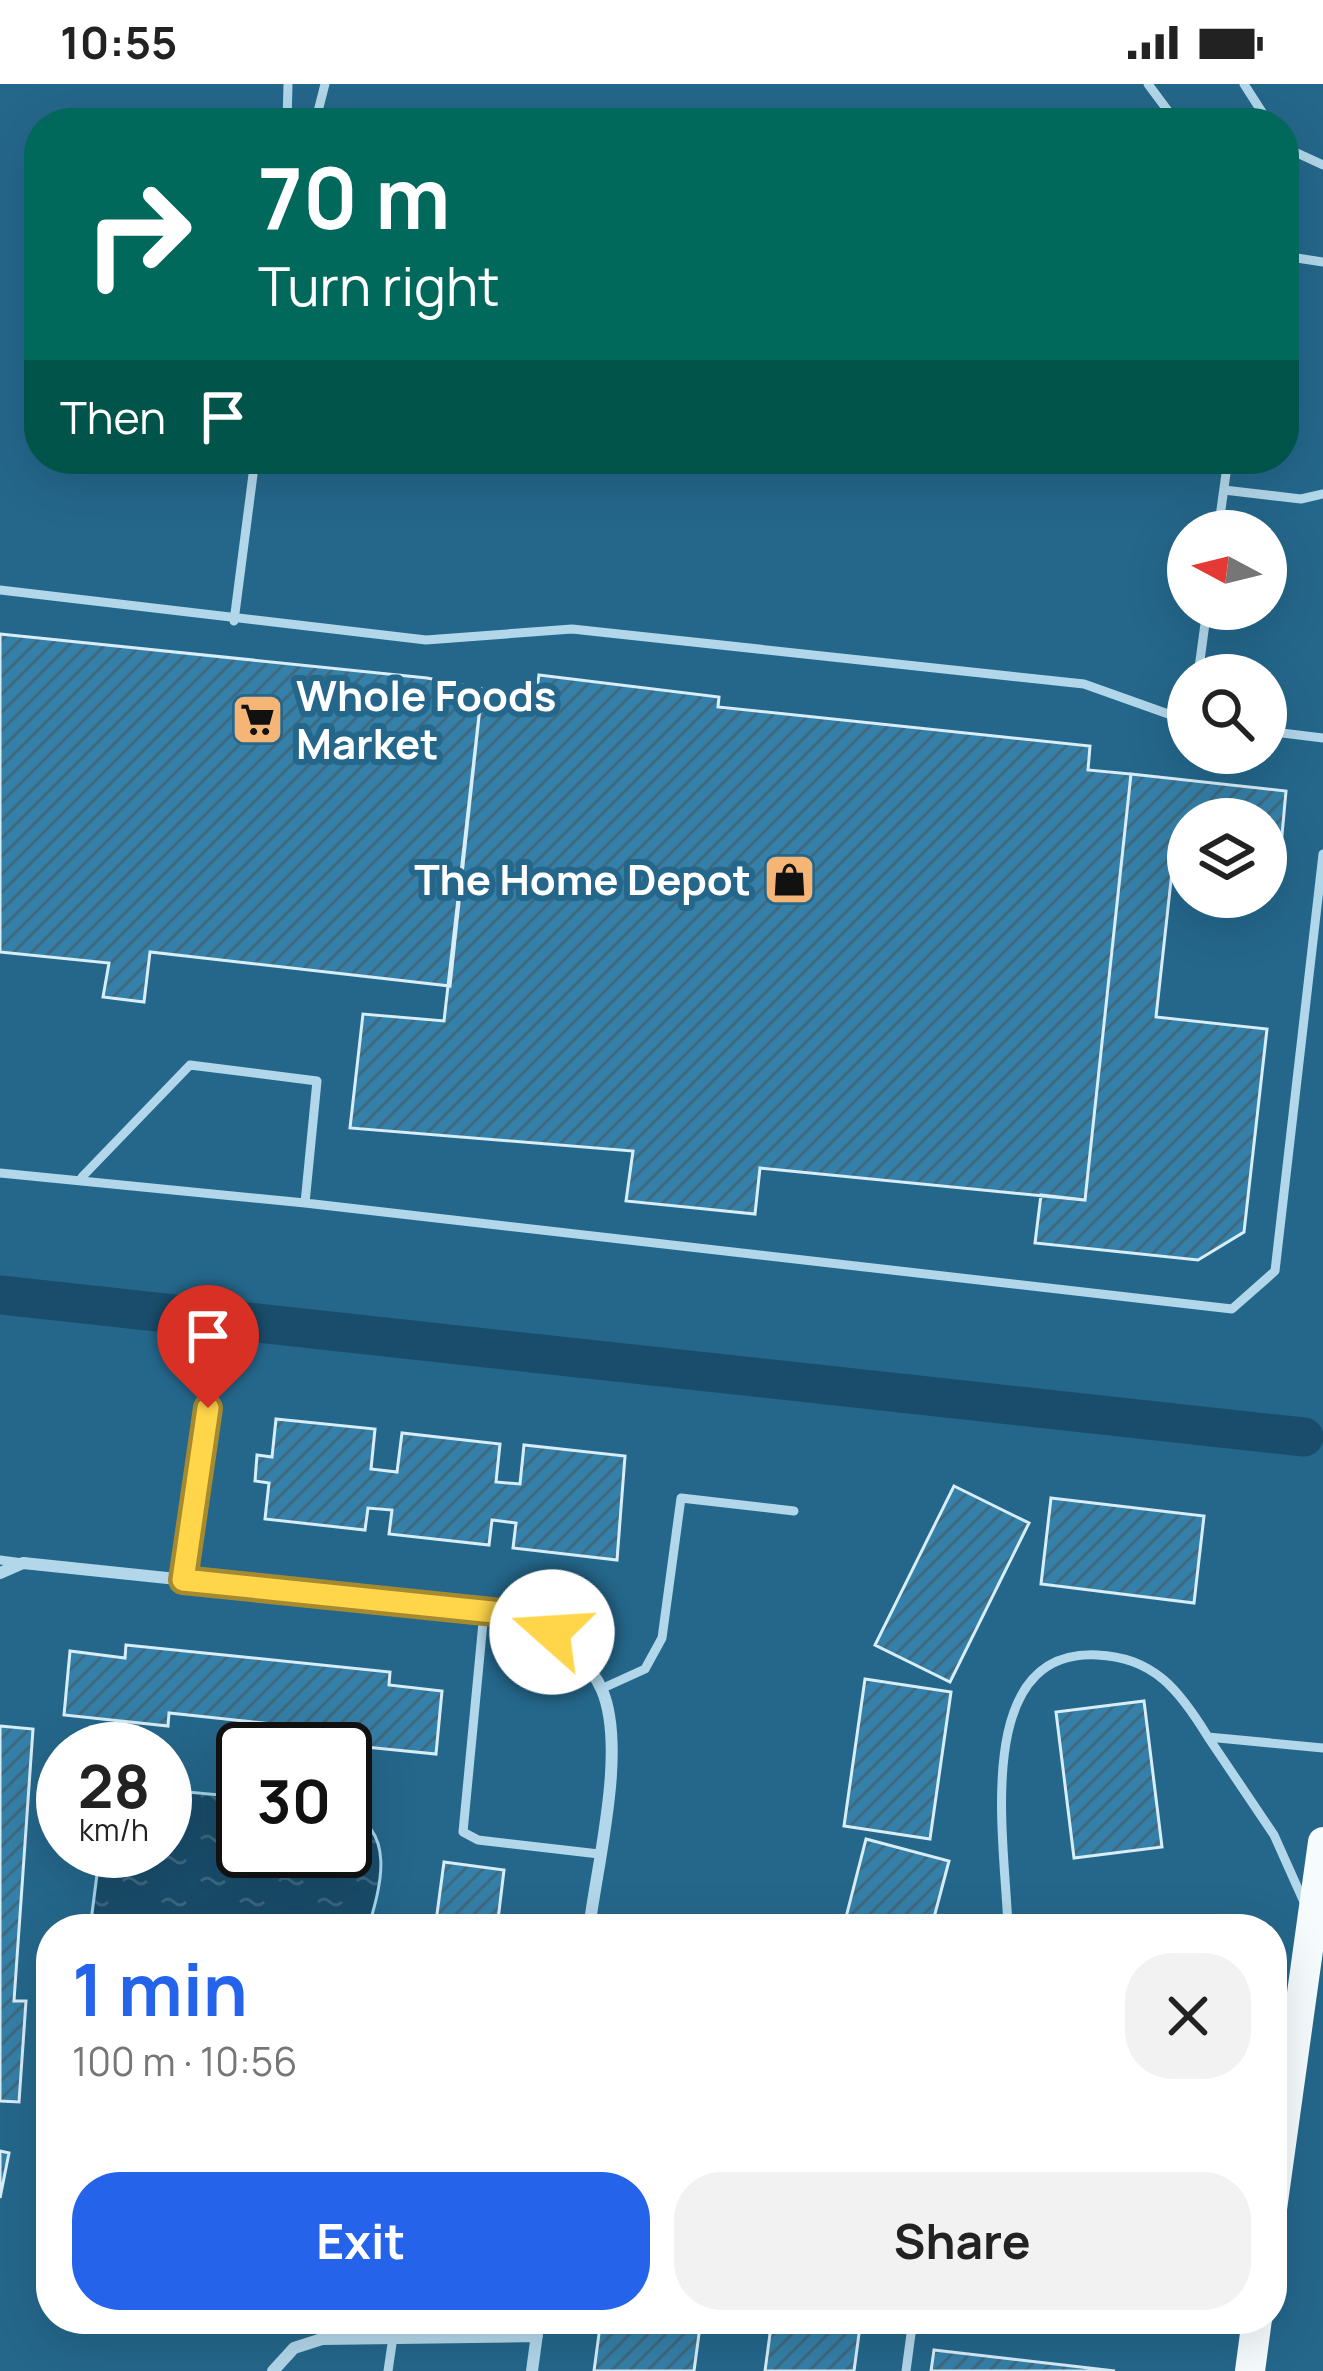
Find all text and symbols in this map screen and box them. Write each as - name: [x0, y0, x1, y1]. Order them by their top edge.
- text: 10:55: [60, 11, 177, 73]
- text: 70 m: [258, 139, 450, 254]
- icon: right: [60, 156, 216, 312]
- text: Turn right: [258, 248, 500, 322]
- icon: arrive: [190, 384, 256, 450]
- text: Then: [60, 386, 166, 448]
- north arrow: [1167, 510, 1287, 630]
- map controls: [1167, 510, 1287, 918]
- button: search: [1167, 654, 1287, 774]
- place label: Whole Foods Market: [296, 666, 557, 772]
- supermarket icon: Whole Foods Market: [229, 692, 285, 748]
- button: layers: [1167, 798, 1287, 918]
- place label: The Home Depot: [414, 850, 751, 908]
- shop icon: The Home Depot: [762, 852, 818, 908]
- pin: [157, 1285, 259, 1408]
- icon: arrive: [175, 1303, 241, 1369]
- position arrow: [489, 1569, 615, 1695]
- speed limit sign: 30: [216, 1722, 372, 1878]
- text: 28: [78, 1744, 150, 1826]
- text: km/h: [79, 1809, 149, 1850]
- text: 1 min: [72, 1939, 248, 2038]
- button: close: [1125, 1953, 1251, 2079]
- text: 100 m · 10:56: [72, 2034, 297, 2088]
- button: Exit: [72, 2172, 650, 2310]
- button: Share: [674, 2172, 1251, 2310]

